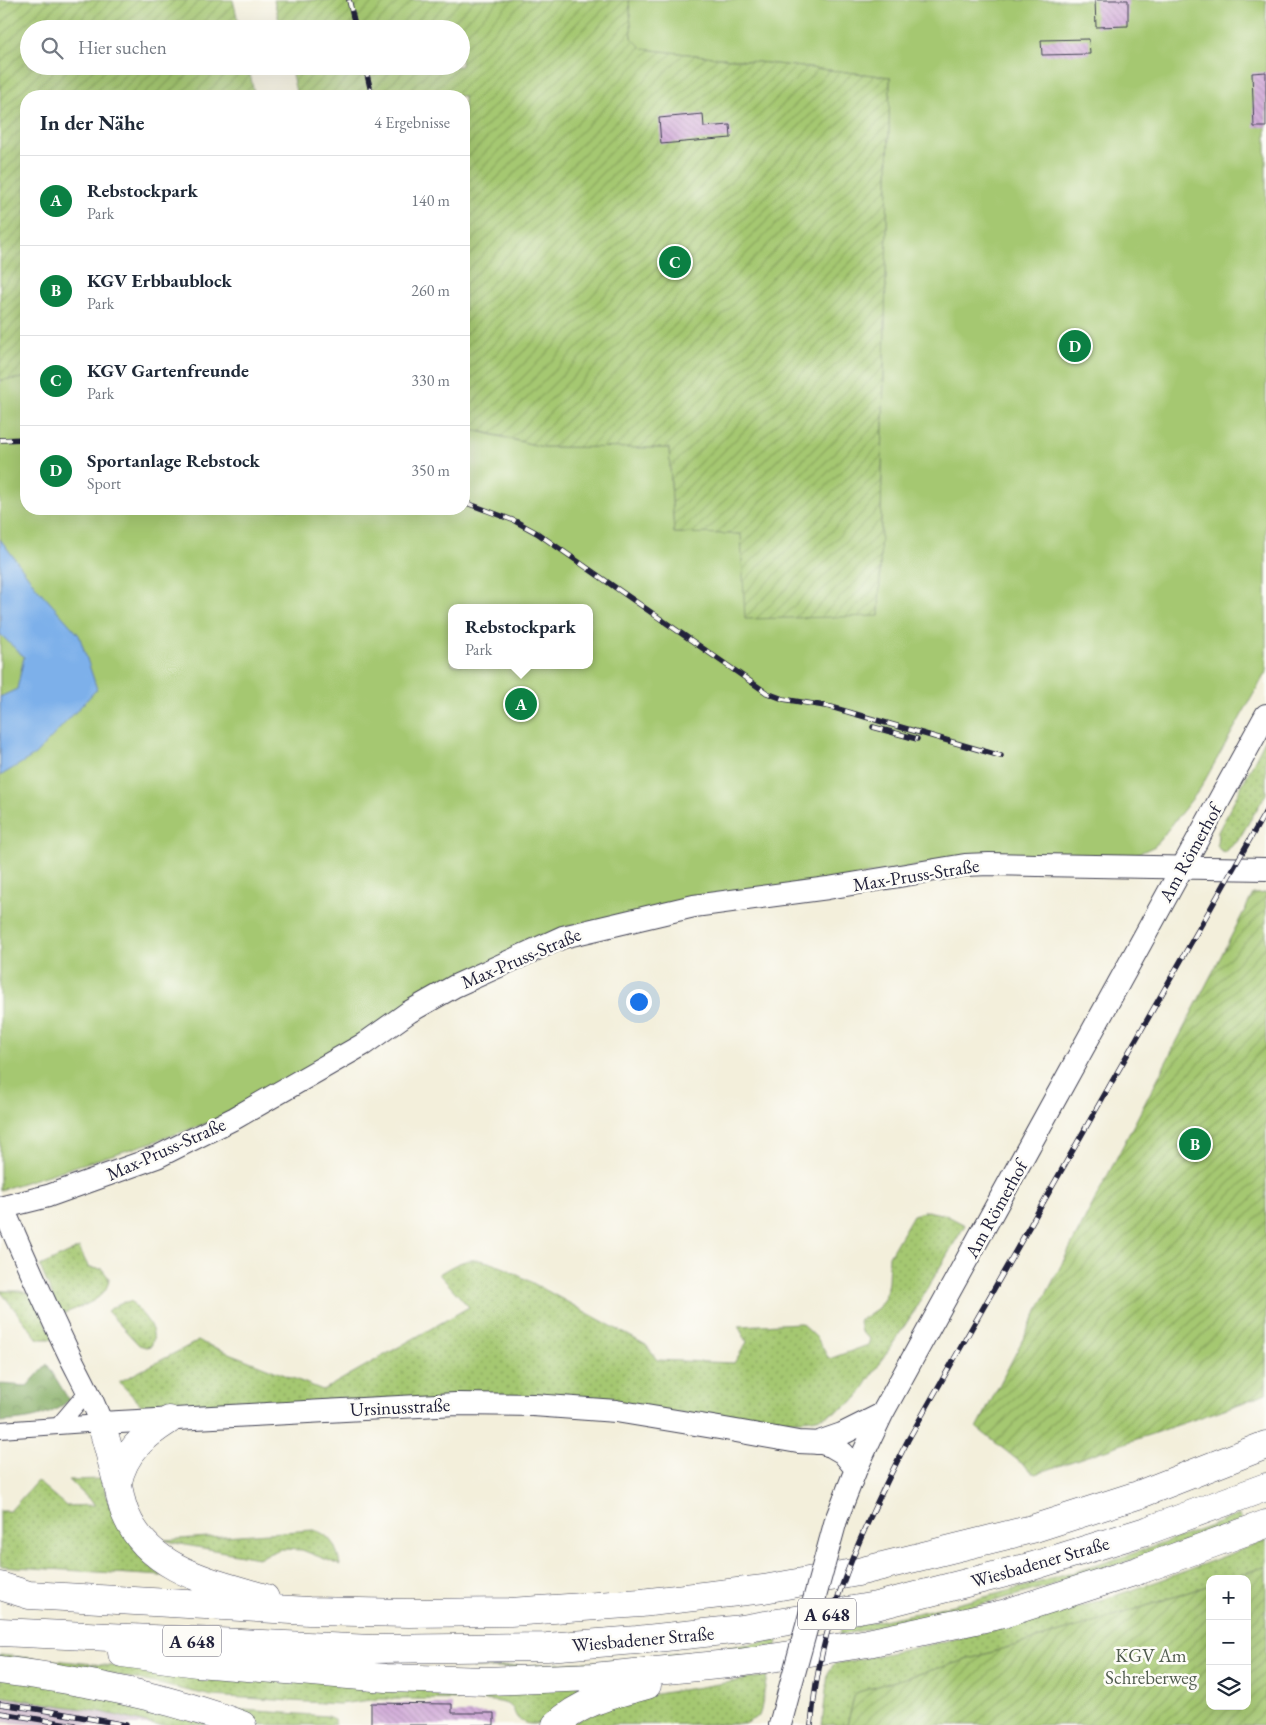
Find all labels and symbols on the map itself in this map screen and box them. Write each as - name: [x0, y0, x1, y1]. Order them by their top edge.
- pin: C: [659, 243, 691, 281]
- pin: D: [1059, 327, 1091, 365]
- pin: A: [505, 685, 537, 723]
- street label: Am Römerhof: [1152, 798, 1228, 907]
- street label: Max-Pruss-Straße: [851, 853, 981, 897]
- street label: Max-Pruss-Straße: [457, 922, 585, 994]
- your location: [626, 989, 652, 1015]
- street label: Max-Pruss-Straße: [103, 1112, 229, 1186]
- pin: B: [1179, 1125, 1211, 1163]
- street label: Am Römerhof: [958, 1154, 1034, 1263]
- street label: Ursinusstraße: [349, 1392, 451, 1422]
- street label: Wiesbadener Straße: [968, 1530, 1112, 1594]
- road number: A 648: [798, 1598, 856, 1630]
- street label: Wiesbadener Straße: [571, 1620, 715, 1658]
- road number: A 648: [163, 1625, 221, 1656]
- park label: KGV Am Schreberweg: [1105, 1643, 1198, 1690]

